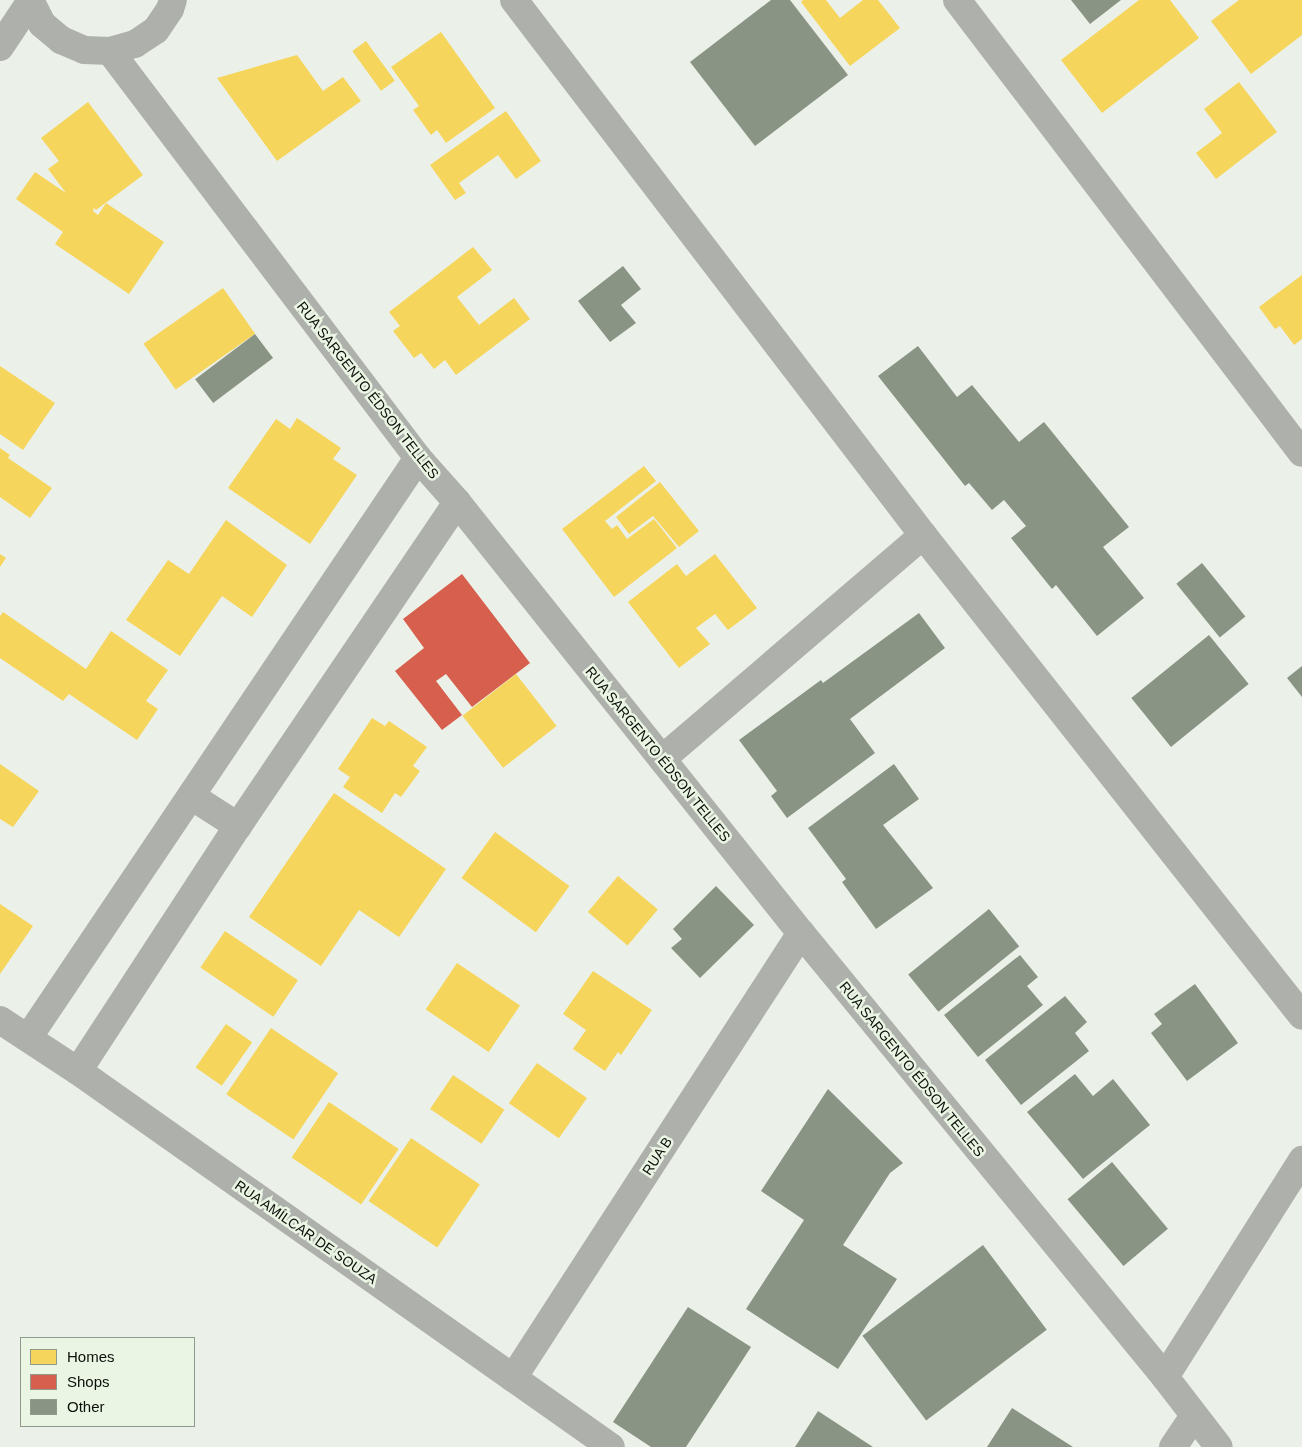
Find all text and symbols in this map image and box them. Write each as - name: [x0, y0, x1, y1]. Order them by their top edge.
- street label: RUA SARGENTO ÉDSON TELLES: [293, 298, 443, 482]
- street label: RUA SARGENTO ÉDSON TELLES: [582, 663, 734, 845]
- street label: RUA SARGENTO ÉDSON TELLES: [836, 978, 988, 1160]
- street label: RUA B: [638, 1133, 676, 1179]
- street label: RUA AMÍLCAR DE SOUZA: [231, 1176, 381, 1288]
- legend: [20, 1337, 195, 1427]
- text: Homes: [67, 1348, 115, 1365]
- text: Shops: [67, 1373, 110, 1390]
- text: Other: [67, 1398, 105, 1415]

